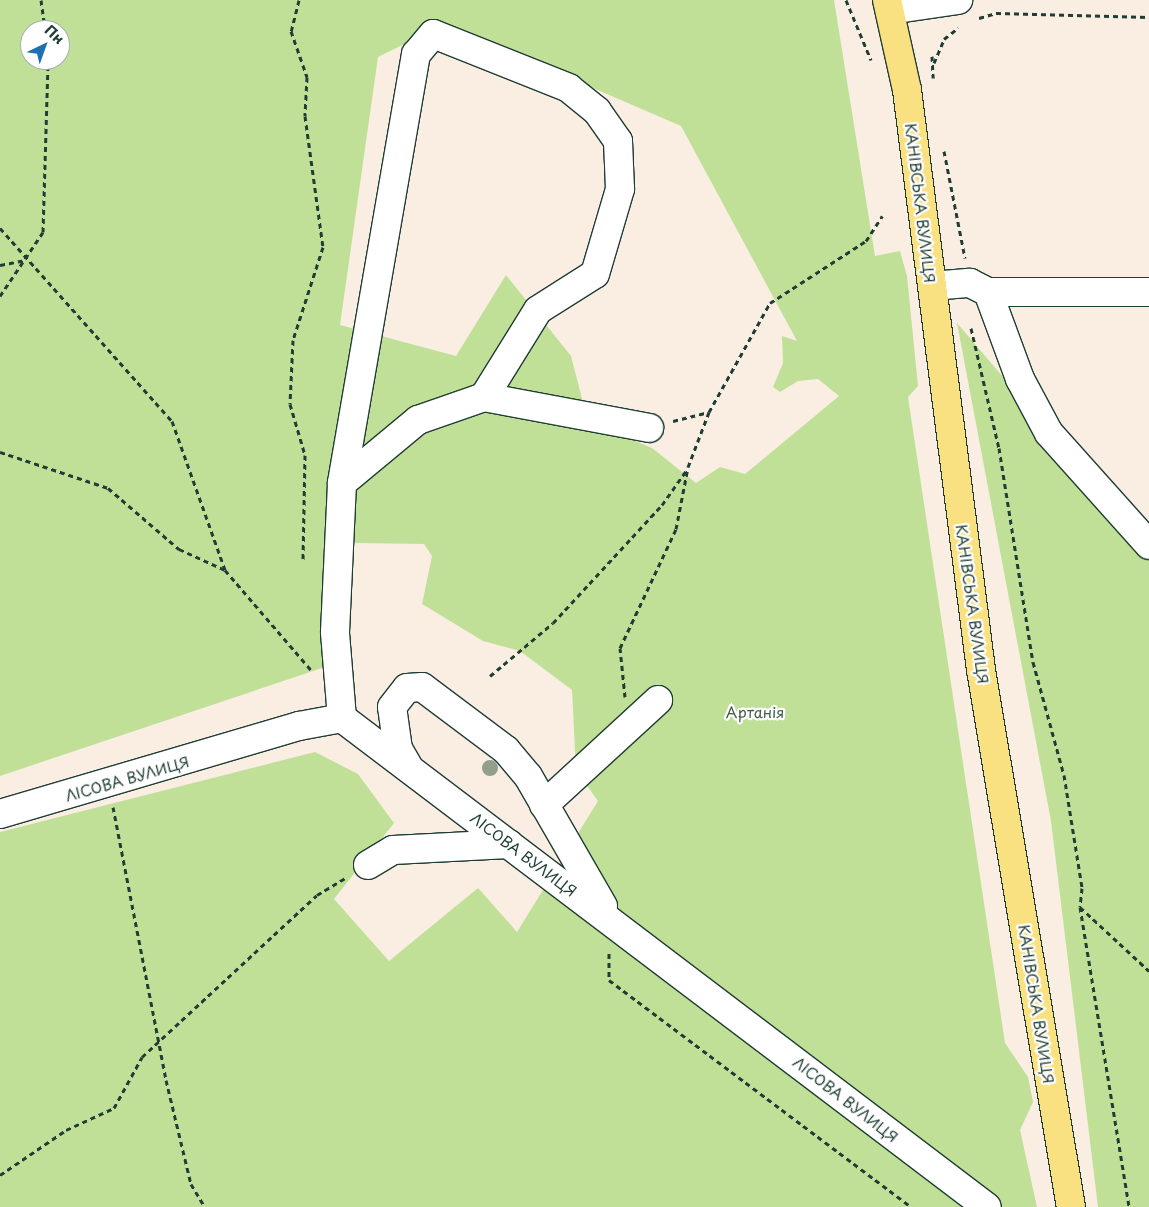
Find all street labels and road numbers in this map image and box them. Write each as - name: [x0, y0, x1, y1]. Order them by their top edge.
- street label: КАНІВСЬКА ВУЛИЦЯ: [902, 122, 940, 284]
- street label: КАНІВСЬКА ВУЛИЦЯ: [953, 523, 993, 685]
- street label: ЛІСОВА ВУЛИЦЯ: [63, 752, 191, 804]
- street label: ЛІСОВА ВУЛИЦЯ: [467, 808, 581, 900]
- street label: КАНІВСЬКА ВУЛИЦЯ: [1016, 923, 1058, 1085]
- street label: ЛІСОВА ВУЛИЦЯ: [790, 1052, 902, 1146]

